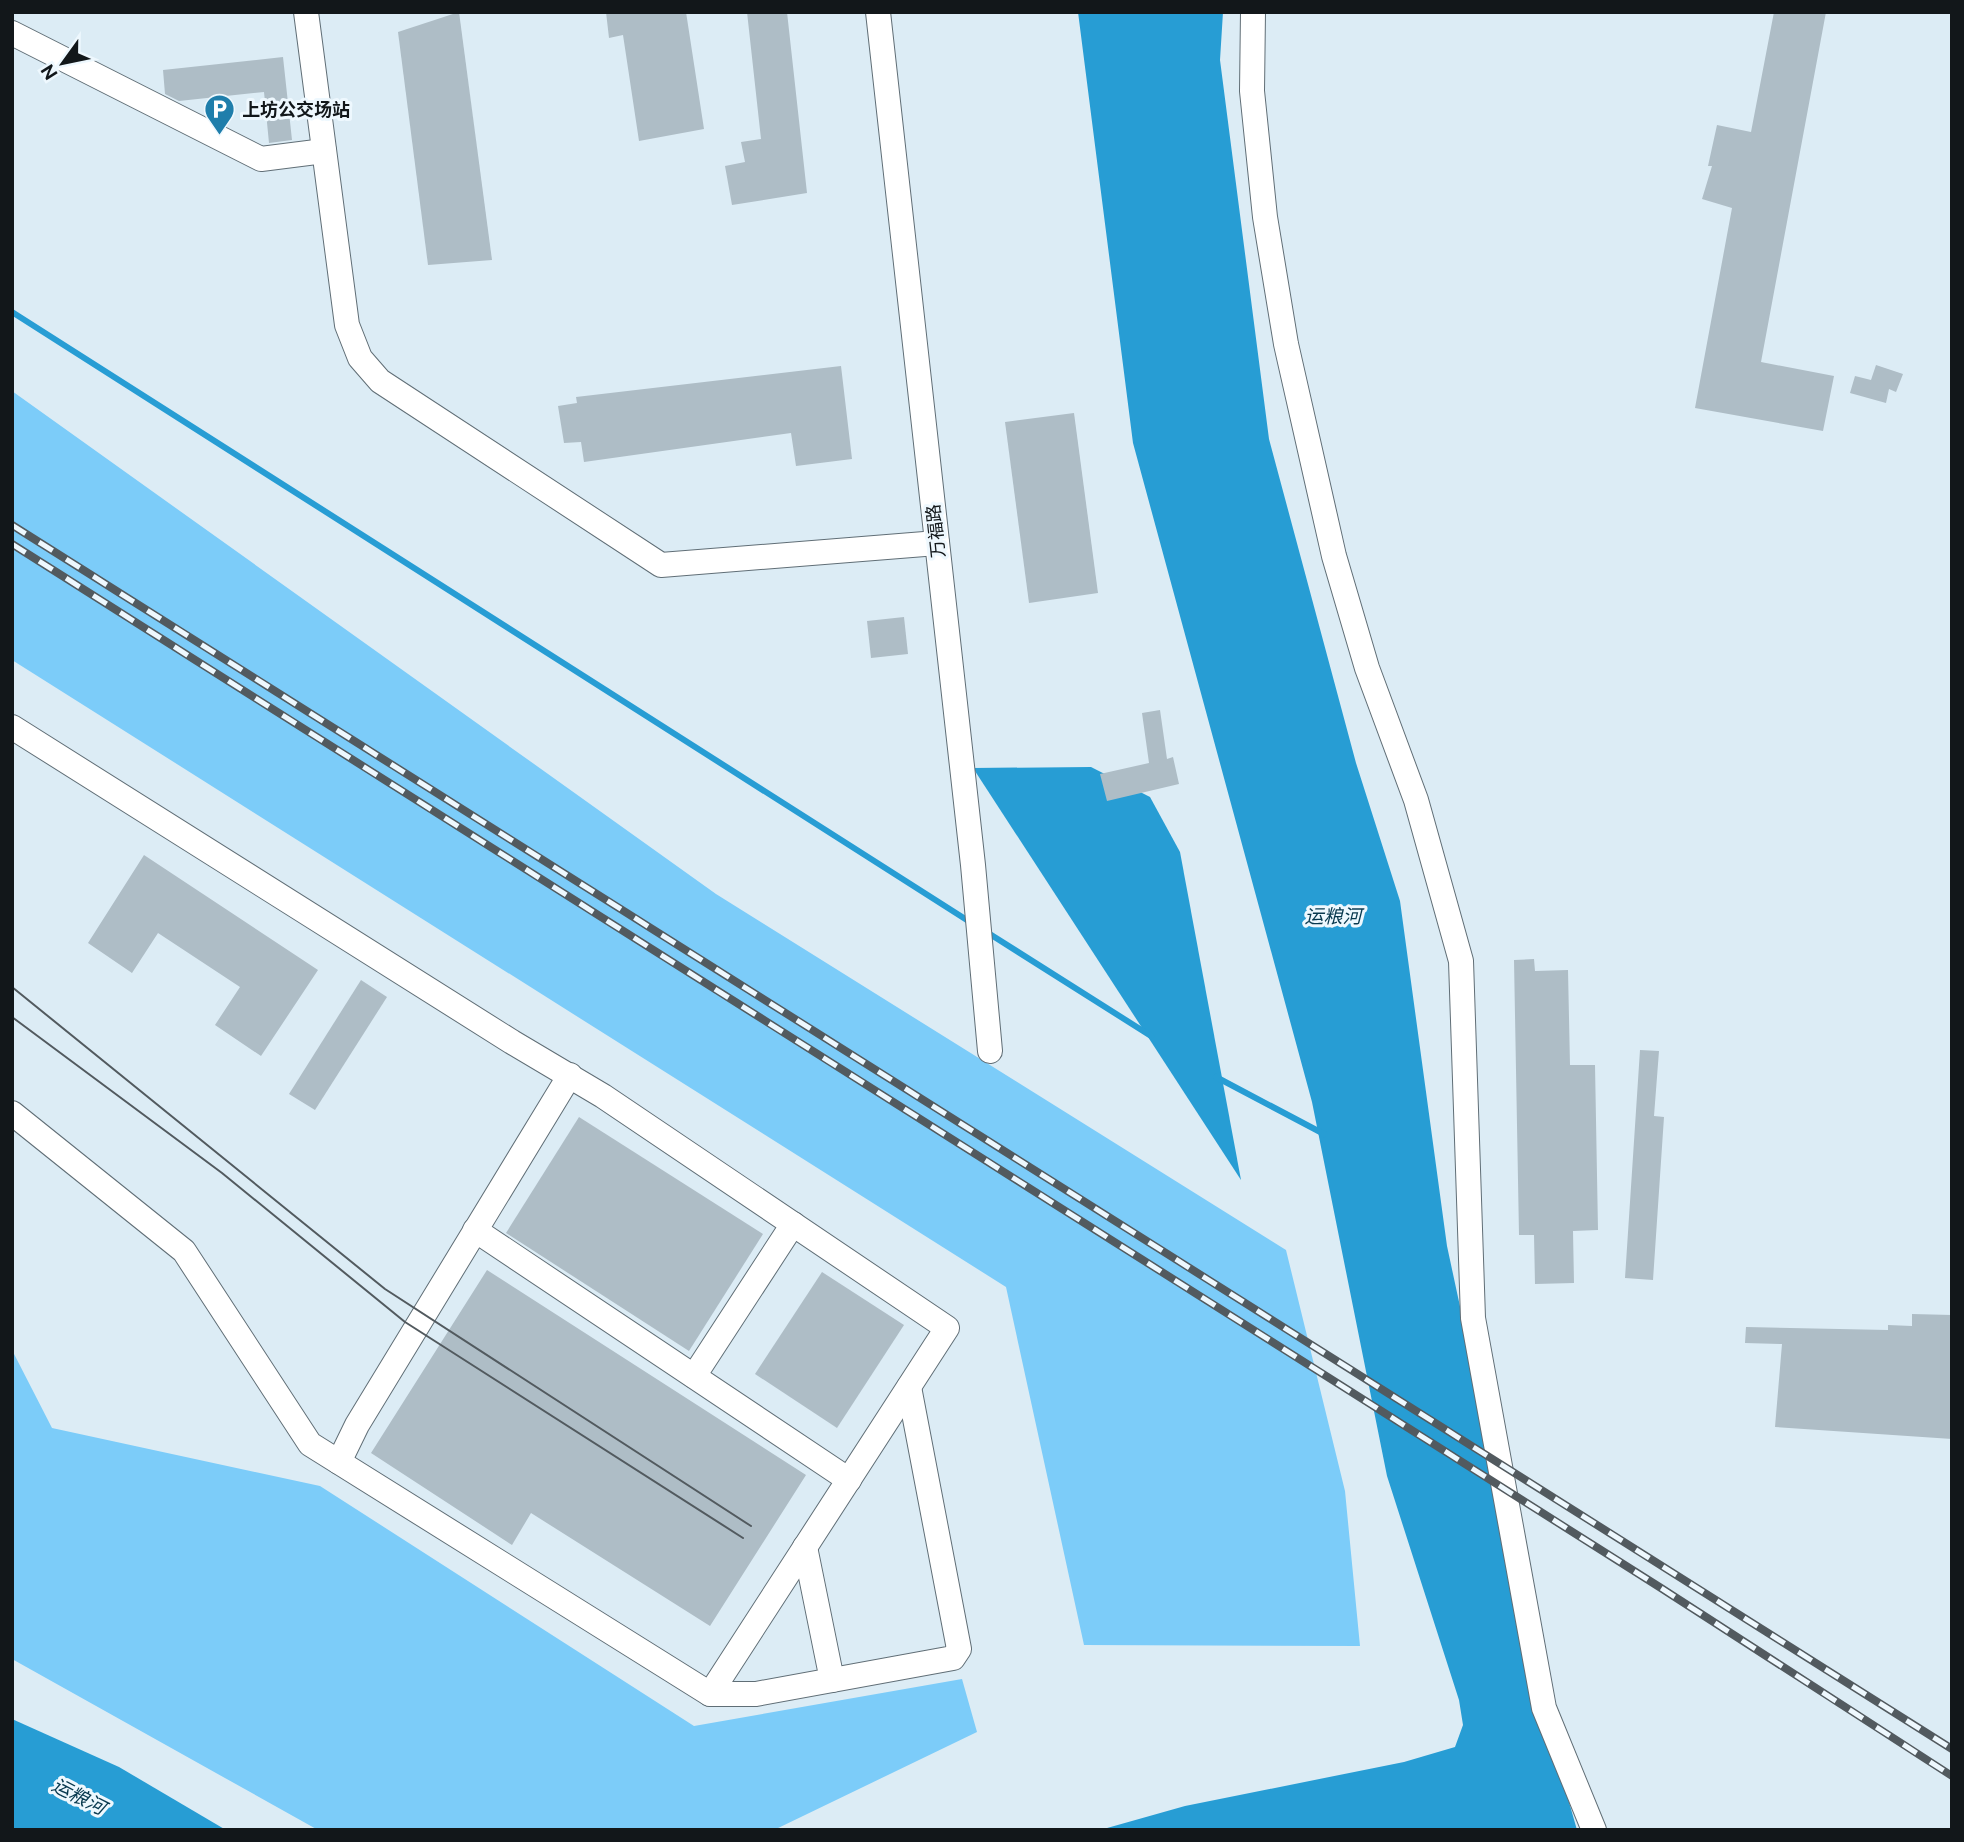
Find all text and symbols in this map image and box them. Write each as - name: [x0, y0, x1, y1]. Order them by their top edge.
- north arrow: [28, 28, 98, 98]
- text: N: [36, 60, 62, 84]
- parking icon: 上坊公交场站: [202, 93, 236, 137]
- place label: 上坊公交场站: [242, 99, 350, 119]
- street label: 万福路: [922, 503, 948, 559]
- water label: 运粮河: [1304, 905, 1365, 927]
- water label: 运粮河: [49, 1773, 113, 1821]

